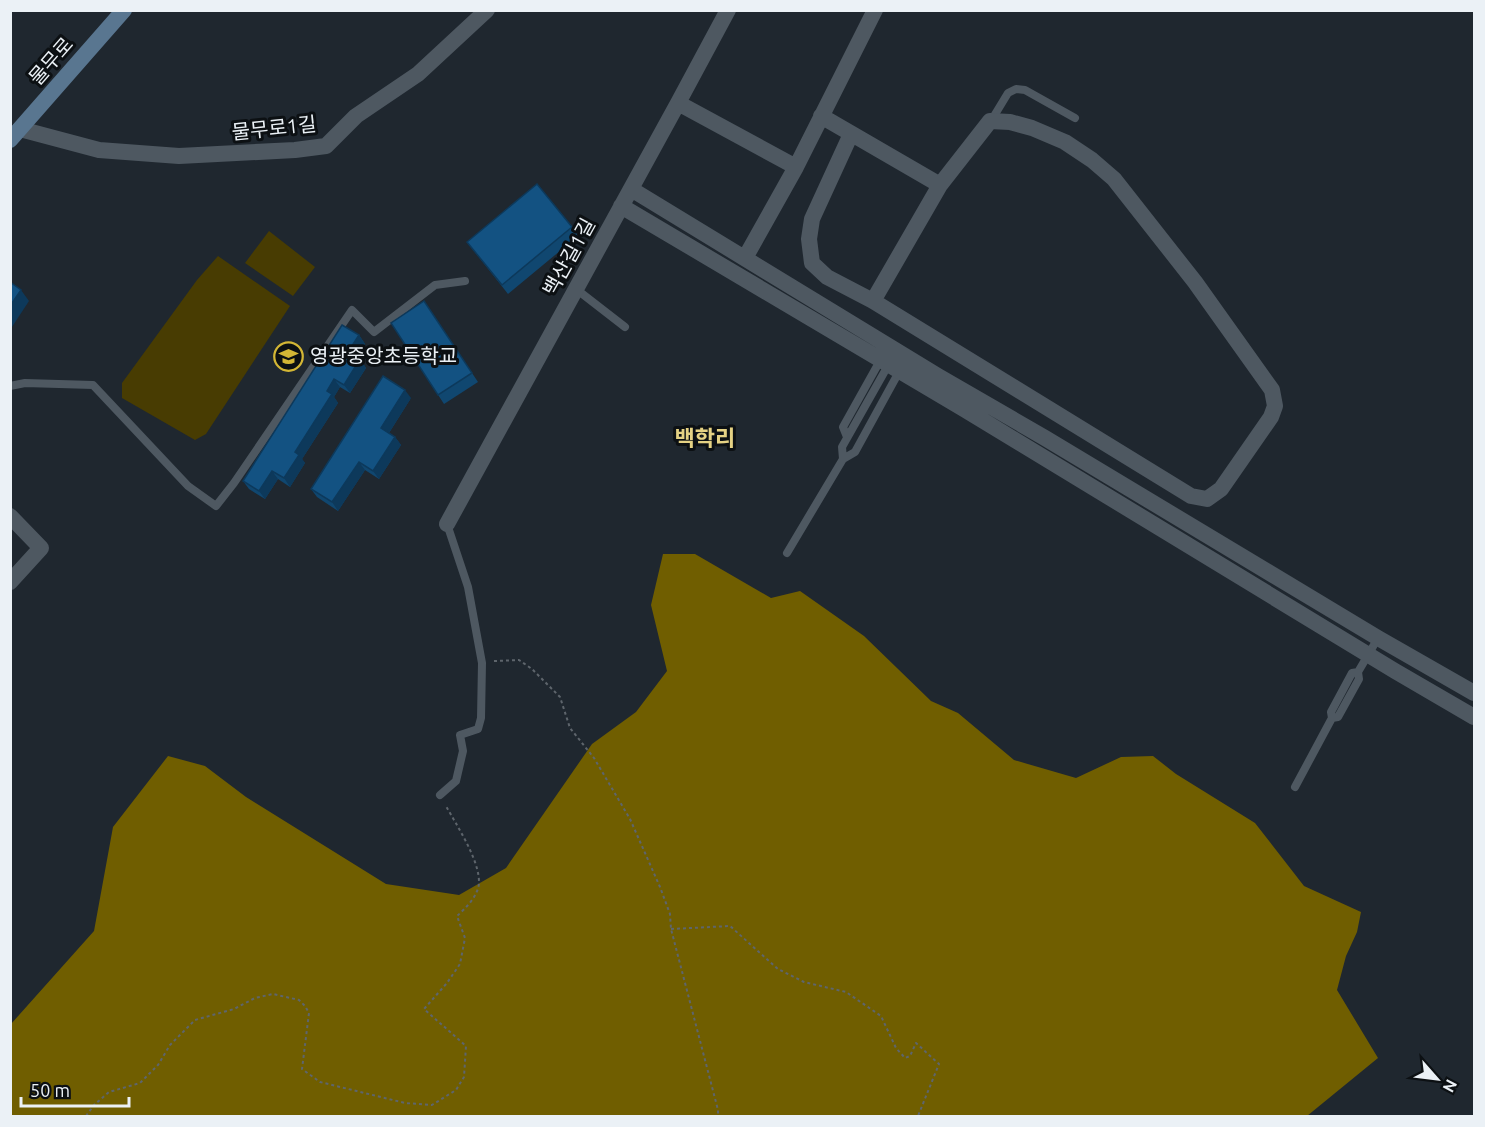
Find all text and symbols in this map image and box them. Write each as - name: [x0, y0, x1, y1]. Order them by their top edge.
- street label: 물무로: [24, 32, 77, 89]
- street label: 물무로1길: [231, 112, 317, 143]
- street label: 백산길1길: [538, 214, 599, 299]
- school or university icon: 영광중앙초등학교: [273, 340, 305, 372]
- place label: 영광중앙초등학교: [310, 344, 457, 367]
- district label: 백학리: [675, 425, 735, 450]
- north arrow: [1407, 1049, 1467, 1109]
- scale bar: [21, 1070, 129, 1108]
- text: N: [1439, 1077, 1461, 1096]
- text: 50 m: [30, 1080, 70, 1100]

